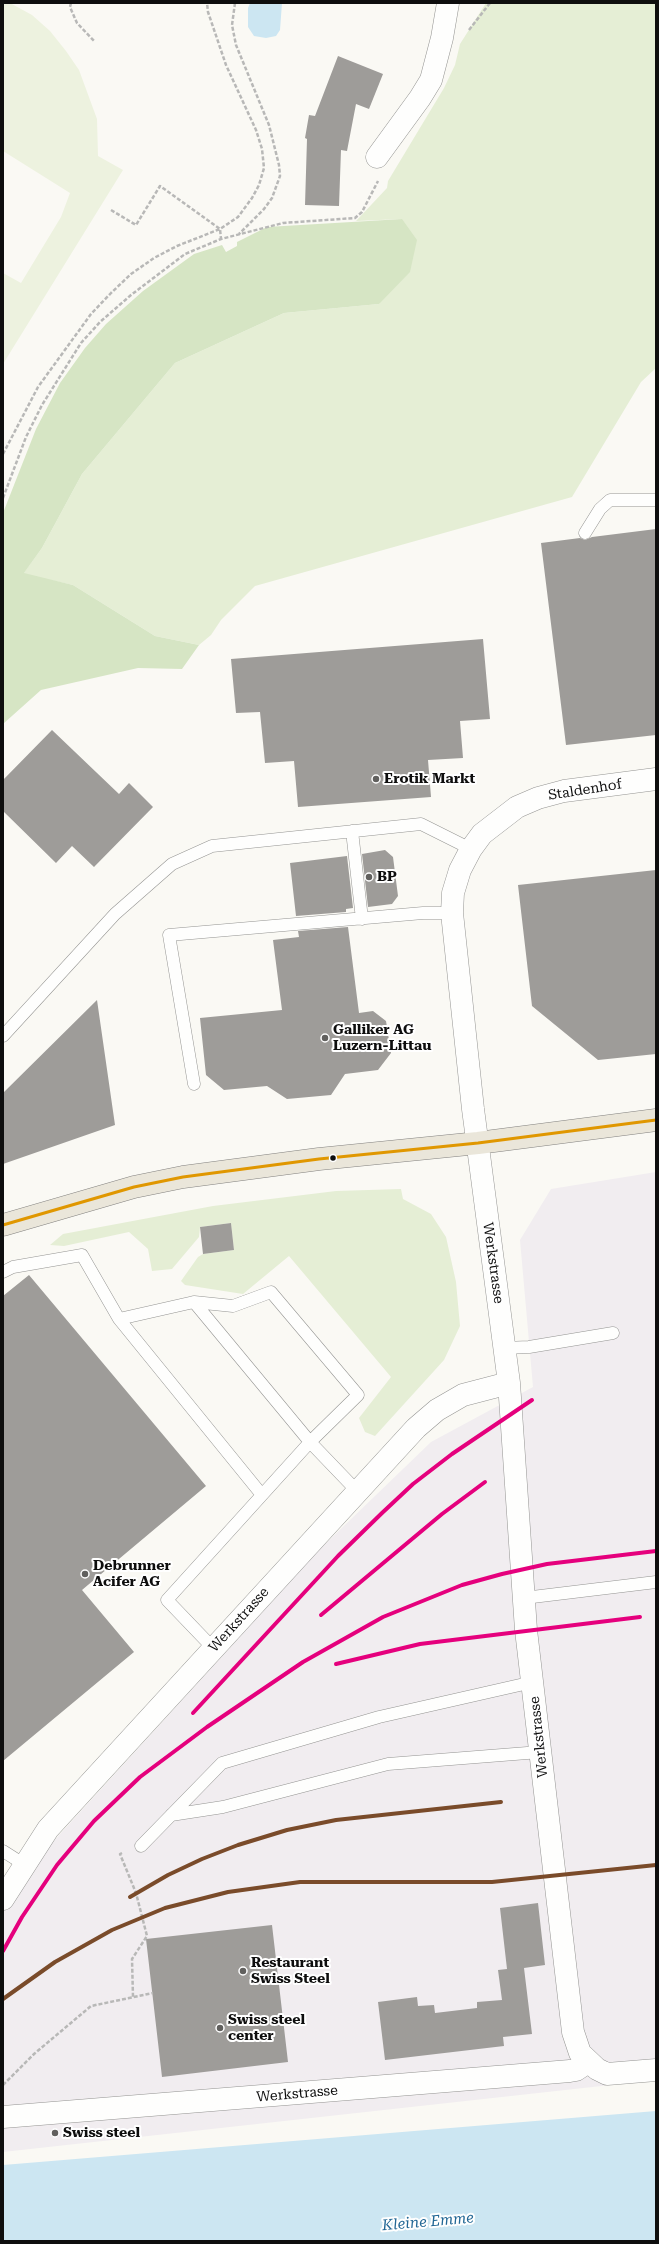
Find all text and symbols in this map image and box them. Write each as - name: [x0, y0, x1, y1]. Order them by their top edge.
- place label: Erotik Markt: [384, 771, 475, 787]
- marker: Erotik Markt: [371, 774, 381, 784]
- street label: Staldenhof: [547, 776, 623, 804]
- place label: BP: [377, 869, 397, 885]
- marker: BP: [364, 872, 374, 882]
- place label: Galliker AG Luzern-Littau: [333, 1022, 431, 1054]
- marker: Galliker AG Luzern-Littau: [320, 1033, 330, 1043]
- unlabelled marker: [328, 1153, 338, 1163]
- street label: Werkstrasse: [479, 1221, 507, 1305]
- place label: Debrunner Acifer AG: [93, 1558, 171, 1590]
- marker: Debrunner Acifer AG: [80, 1569, 90, 1579]
- street label: Werkstrasse: [205, 1584, 273, 1656]
- street label: Werkstrasse: [526, 1695, 552, 1779]
- place label: Restaurant Swiss Steel: [251, 1955, 330, 1988]
- marker: Restaurant Swiss Steel: [238, 1966, 248, 1976]
- place label: Swiss steel center: [228, 2012, 305, 2044]
- marker: Swiss steel center: [215, 2023, 225, 2033]
- street label: Werkstrasse: [256, 2082, 338, 2106]
- place label: Swiss steel: [63, 2125, 140, 2141]
- marker: Swiss steel: [50, 2128, 60, 2138]
- water label: Kleine Emme: [381, 2209, 475, 2235]

